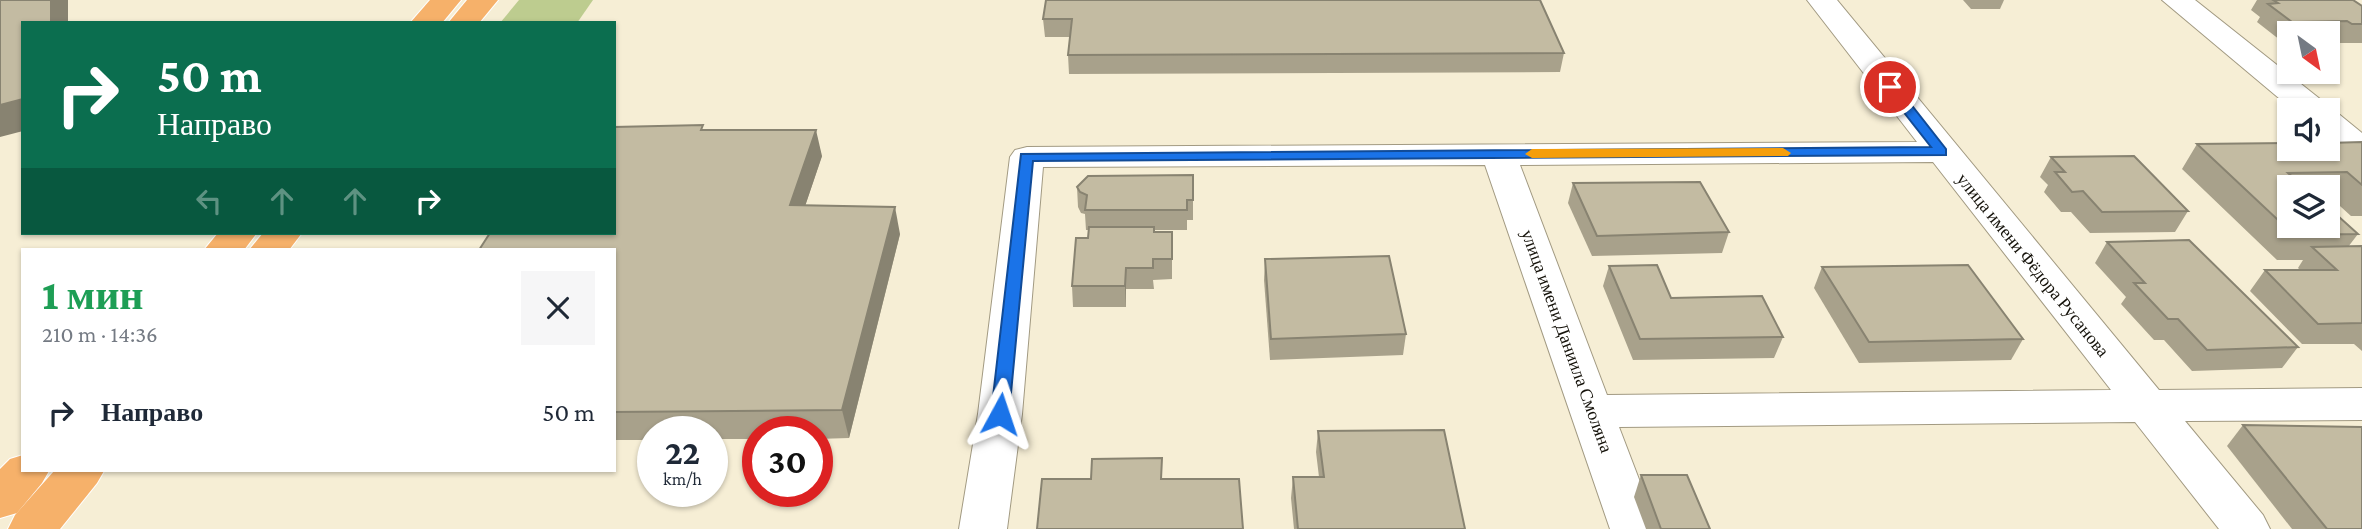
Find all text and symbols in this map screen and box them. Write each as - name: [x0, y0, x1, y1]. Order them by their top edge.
- north arrow: [2277, 21, 2340, 84]
- map controls: [2277, 21, 2340, 238]
- text: 50 m: [157, 48, 262, 103]
- icon: right: [42, 49, 133, 140]
- pin: [1860, 57, 1920, 117]
- icon: arrive: [1871, 68, 1909, 106]
- button: sound: [2277, 98, 2340, 161]
- text: Направо: [157, 106, 272, 142]
- street label: улица имени Фёдора Русанова: [1953, 169, 2113, 361]
- button: layers: [2277, 175, 2340, 238]
- icon: left: [190, 182, 228, 220]
- icon: ahead: [263, 182, 301, 220]
- icon: ahead: [336, 182, 374, 220]
- icon: right: [409, 182, 447, 220]
- street label: улица имени Даниила Смоляна: [1517, 227, 1617, 455]
- text: 1 мин: [42, 271, 144, 318]
- button: close: [521, 271, 595, 345]
- text: 210 m · 14:36: [42, 321, 158, 347]
- position arrow: [963, 377, 1037, 451]
- icon: right: [42, 394, 80, 432]
- text: Направо: [101, 398, 203, 427]
- text: 50 m: [542, 398, 595, 427]
- speed limit sign: 30: [742, 416, 833, 507]
- text: 22: [665, 433, 700, 472]
- text: km/h: [663, 469, 702, 489]

